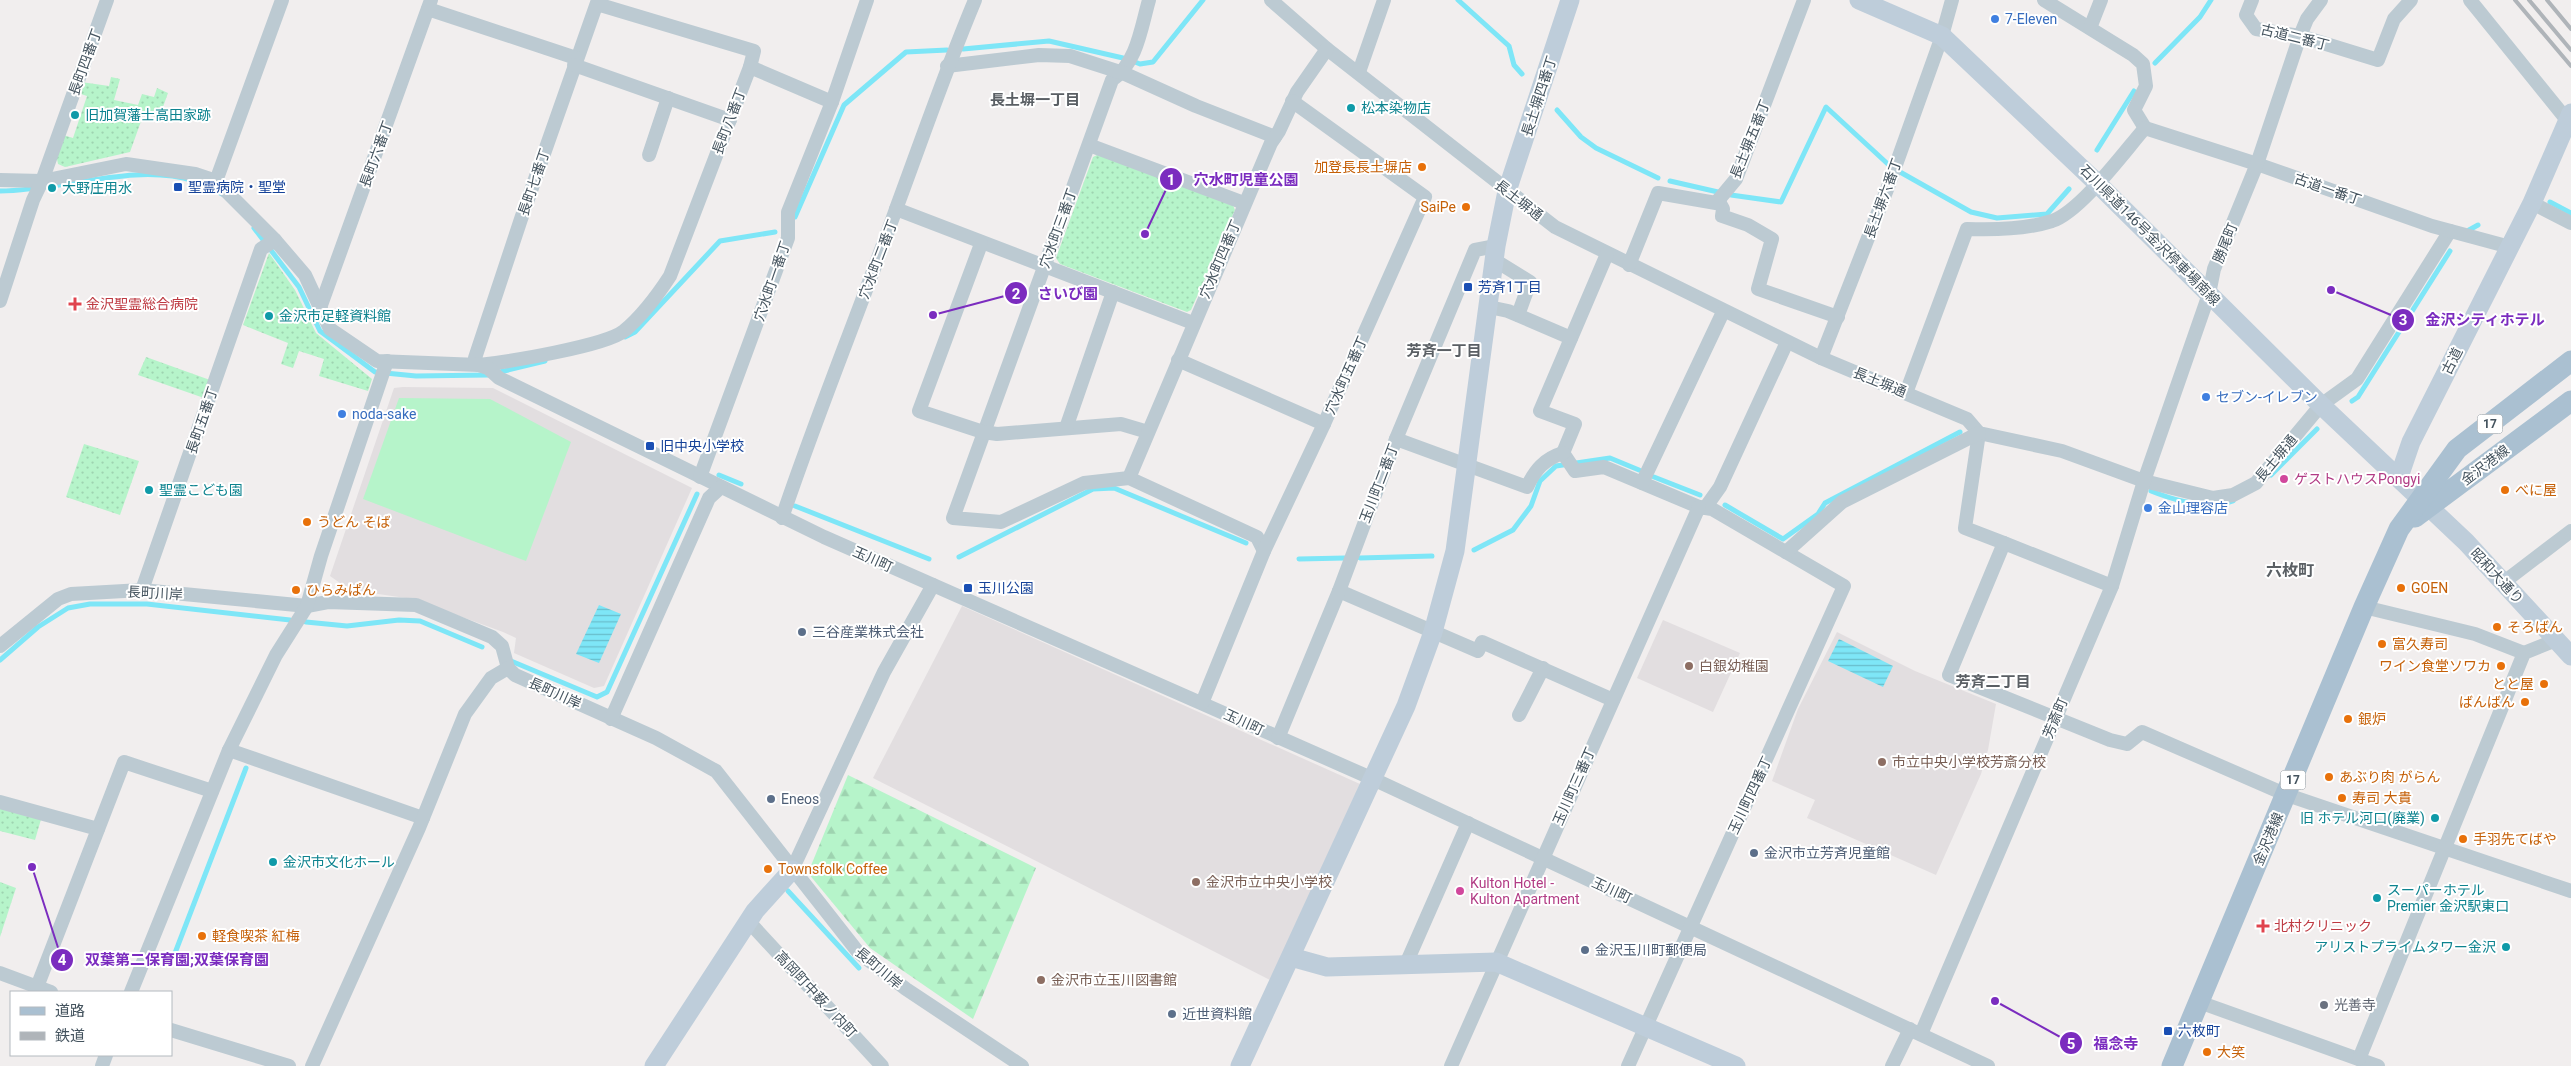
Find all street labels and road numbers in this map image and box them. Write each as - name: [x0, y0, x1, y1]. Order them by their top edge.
- street label: 古道二番丁: [2259, 21, 2331, 53]
- street label: 長町四番丁: [66, 26, 104, 98]
- street label: 長土塀四番丁: [1518, 54, 1560, 138]
- street label: 長町八番丁: [709, 85, 749, 157]
- street label: 長土塀五番丁: [1727, 97, 1773, 181]
- street label: 長町六番丁: [357, 118, 395, 190]
- street label: 長町七番丁: [515, 146, 553, 218]
- street label: 長土塀六番丁: [1861, 156, 1905, 240]
- street label: 石川県道146号金沢停車場南線: [2077, 162, 2223, 308]
- street label: 古道一番丁: [2292, 170, 2364, 208]
- street label: 長土塀通: [1492, 176, 1546, 224]
- street label: 穴水町三番丁: [1036, 186, 1080, 270]
- street label: 穴水町二番丁: [855, 217, 901, 301]
- street label: 穴水町四番丁: [1196, 217, 1244, 301]
- street label: 勝尾町: [2210, 221, 2240, 265]
- street label: 穴水町一番丁: [751, 239, 793, 323]
- street label: 穴水町五番丁: [1322, 333, 1370, 417]
- street label: 古道: [2439, 345, 2465, 377]
- street label: 長土塀通: [1851, 364, 1909, 400]
- street label: 長町五番丁: [183, 384, 221, 456]
- road number: 17: [2478, 414, 2502, 434]
- street label: 長土塀通: [2252, 431, 2300, 485]
- street label: 玉川町二番丁: [1356, 441, 1402, 525]
- street label: 金沢港線: [2458, 442, 2512, 488]
- street label: 玉川町: [851, 543, 895, 575]
- street label: 昭和大通り: [2467, 545, 2527, 607]
- street label: 長町川岸: [127, 584, 183, 602]
- street label: 長町川岸: [526, 674, 584, 712]
- street label: 芳斎町: [2039, 696, 2071, 740]
- street label: 玉川町: [1222, 706, 1266, 738]
- street label: 玉川町三番丁: [1550, 744, 1598, 828]
- street label: 玉川町四番丁: [1725, 754, 1775, 836]
- road number: 17: [2280, 770, 2306, 790]
- street label: 金沢港線: [2250, 810, 2286, 868]
- street label: 玉川町: [1590, 874, 1634, 906]
- street label: 長町川岸: [852, 944, 906, 992]
- street label: 高岡町中薮ノ内町: [772, 948, 860, 1040]

